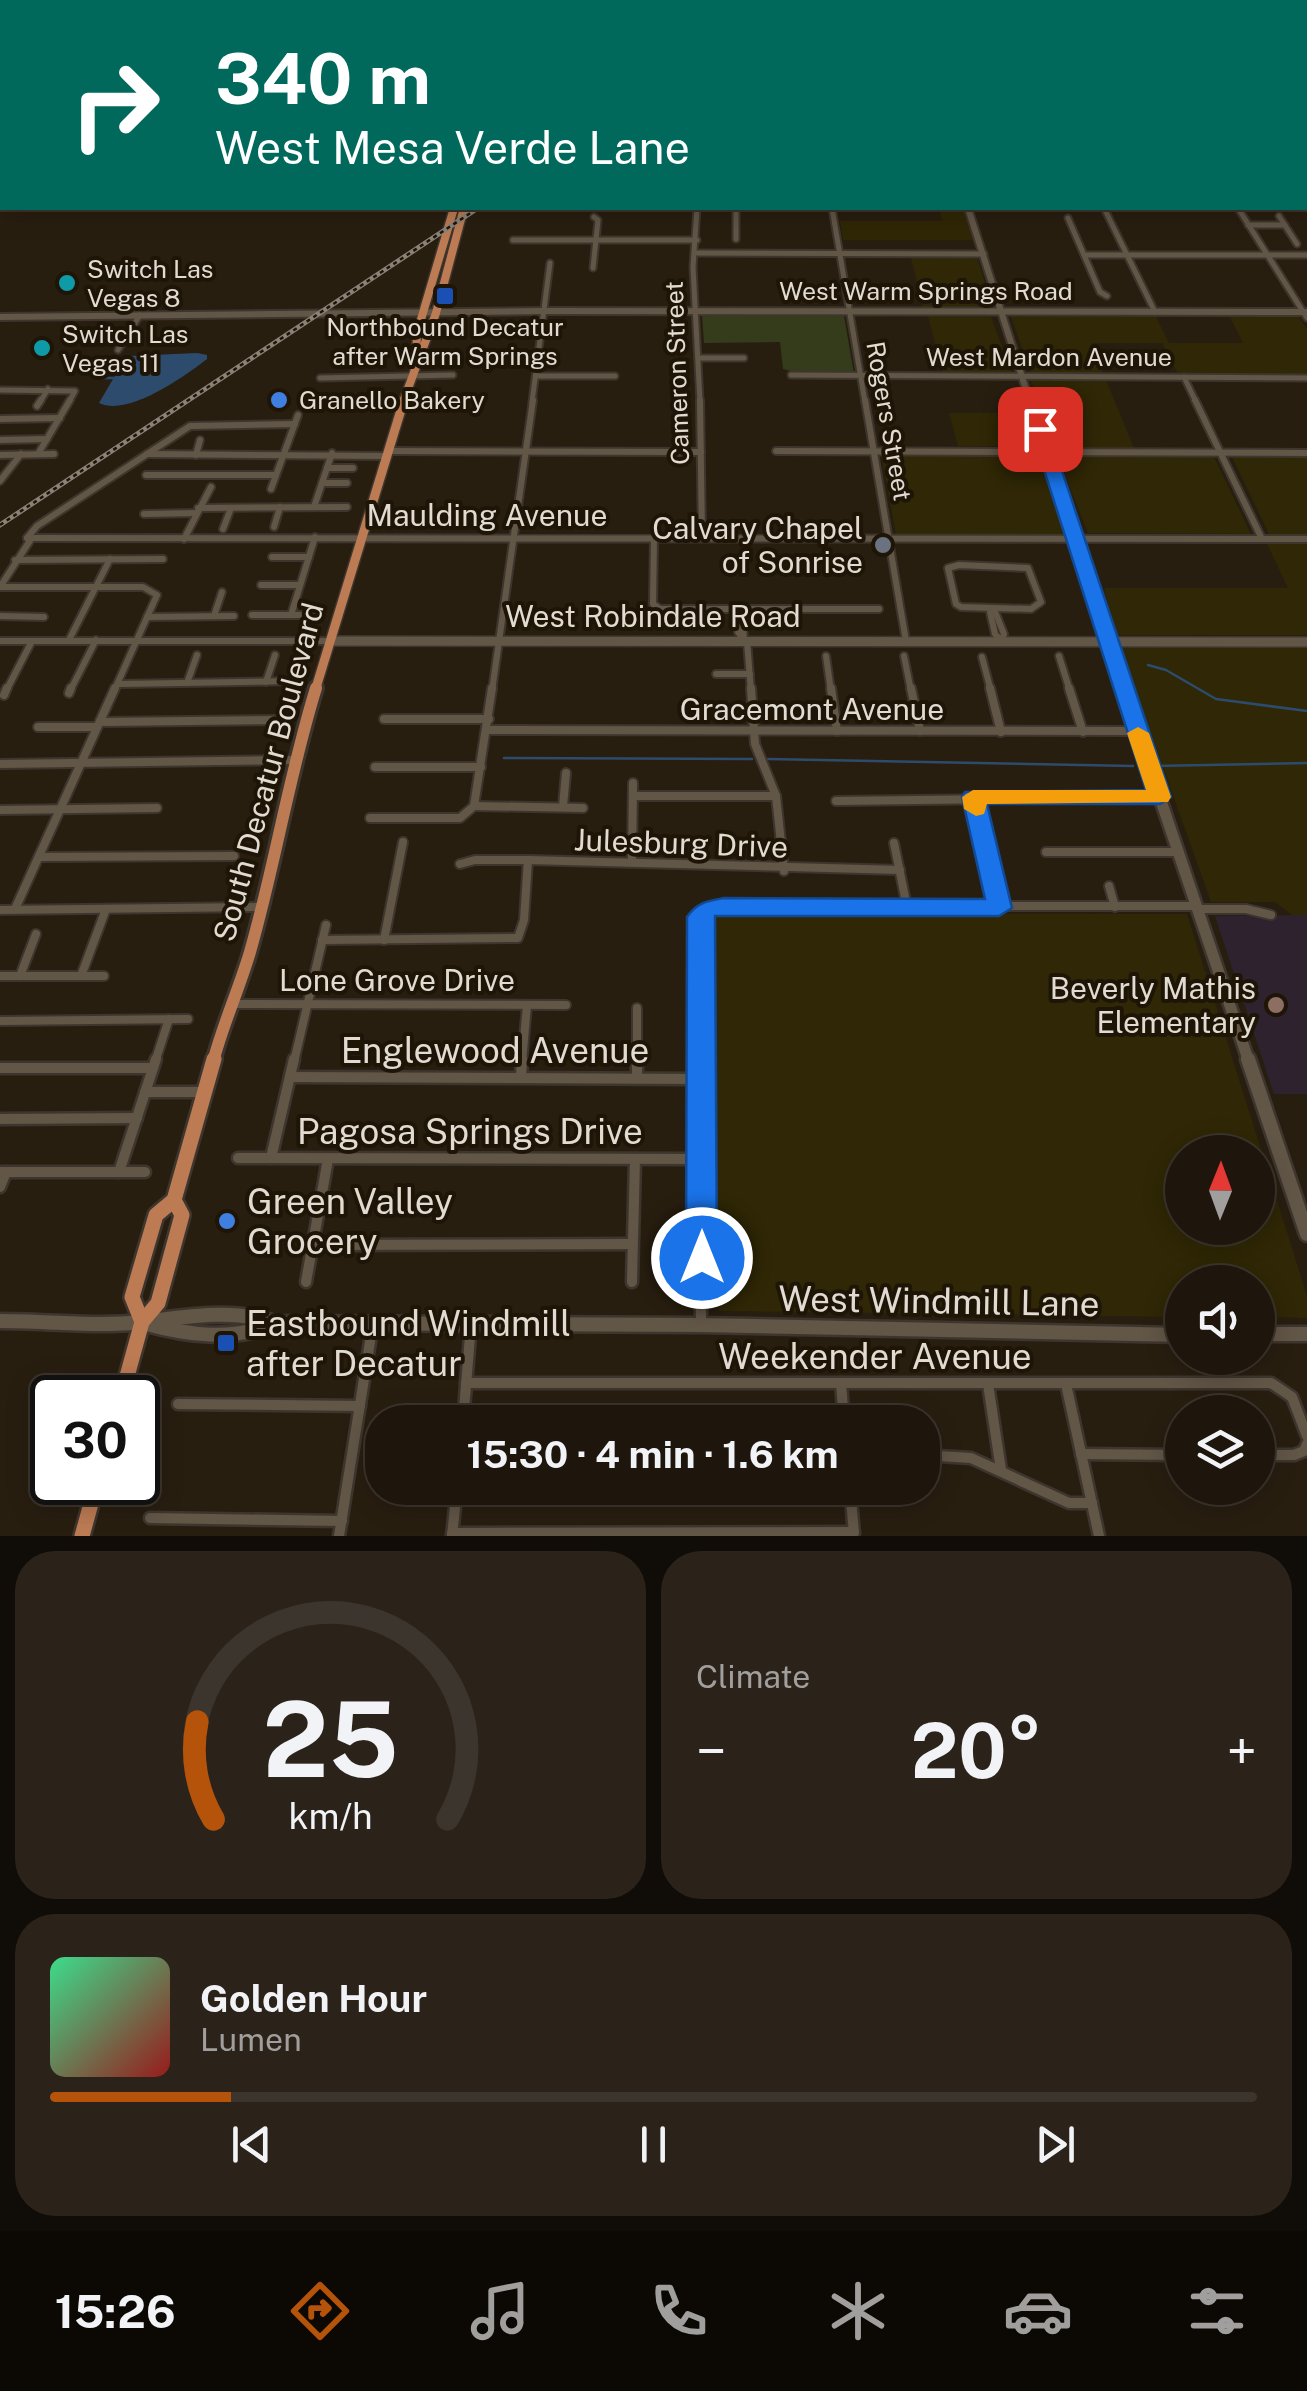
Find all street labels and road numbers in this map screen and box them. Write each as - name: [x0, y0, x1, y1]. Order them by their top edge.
- street label: West Warm Springs Road: [779, 276, 1073, 306]
- street label: Cameron Street: [659, 281, 695, 465]
- street label: Rogers Street: [860, 339, 918, 503]
- street label: West Mardon Avenue: [926, 342, 1172, 372]
- street label: Maulding Avenue: [366, 497, 608, 533]
- street label: West Robindale Road: [505, 598, 801, 634]
- street label: South Decatur Boulevard: [205, 599, 331, 945]
- street label: Gracemont Avenue: [680, 691, 944, 727]
- street label: Julesburg Drive: [573, 821, 789, 865]
- street label: Lone Grove Drive: [279, 962, 515, 998]
- street label: Englewood Avenue: [341, 1030, 649, 1071]
- street label: Pagosa Springs Drive: [297, 1111, 643, 1152]
- street label: West Windmill Lane: [778, 1278, 1100, 1324]
- street label: Weekender Avenue: [718, 1336, 1032, 1377]

